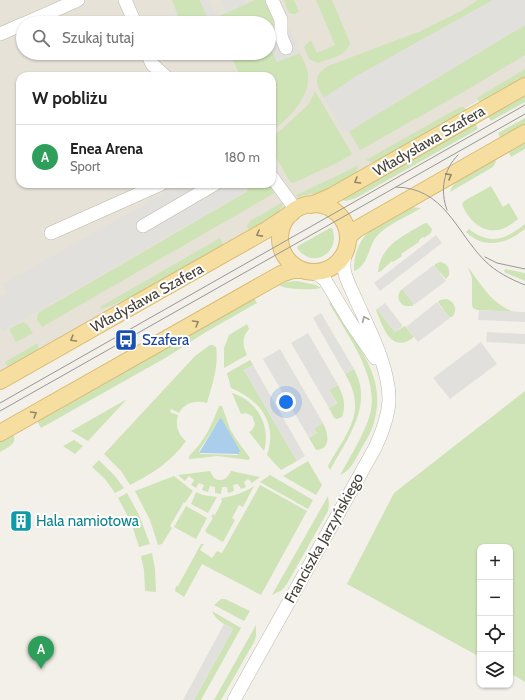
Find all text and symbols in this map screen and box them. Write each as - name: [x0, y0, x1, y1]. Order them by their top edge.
- search box: [16, 16, 276, 60]
- icon: search: [30, 27, 52, 49]
- text: Szukaj tutaj: [62, 29, 134, 47]
- text: W pobliżu: [32, 88, 107, 108]
- street label: Władysława Szafera: [370, 101, 489, 180]
- text: Enea Arena: [70, 140, 143, 158]
- text: A: [41, 149, 49, 165]
- text: 180 m: [224, 149, 260, 165]
- text: Sport: [70, 158, 100, 174]
- one-way arrow: [445, 174, 452, 181]
- one-way arrow: [354, 177, 361, 184]
- one-way arrow: [256, 229, 263, 236]
- street label: Władysława Szafera: [88, 259, 207, 336]
- one-way arrow: [362, 316, 370, 324]
- one-way arrow: [192, 320, 199, 327]
- bus stop icon: Szafera: [113, 327, 139, 353]
- place label: Szafera: [142, 331, 190, 349]
- one-way arrow: [70, 335, 77, 342]
- your location: [276, 392, 296, 412]
- one-way arrow: [30, 412, 37, 419]
- street label: Franciszka Jarzyńskiego: [281, 470, 367, 606]
- building icon: Hala namiotowa: [8, 508, 34, 534]
- place label: Hala namiotowa: [36, 512, 140, 530]
- map controls: [477, 544, 513, 688]
- button: +: [477, 544, 513, 580]
- button: −: [477, 580, 513, 616]
- button: locate: [477, 616, 513, 652]
- pin: A: [28, 636, 54, 669]
- button: layers: [477, 652, 513, 688]

